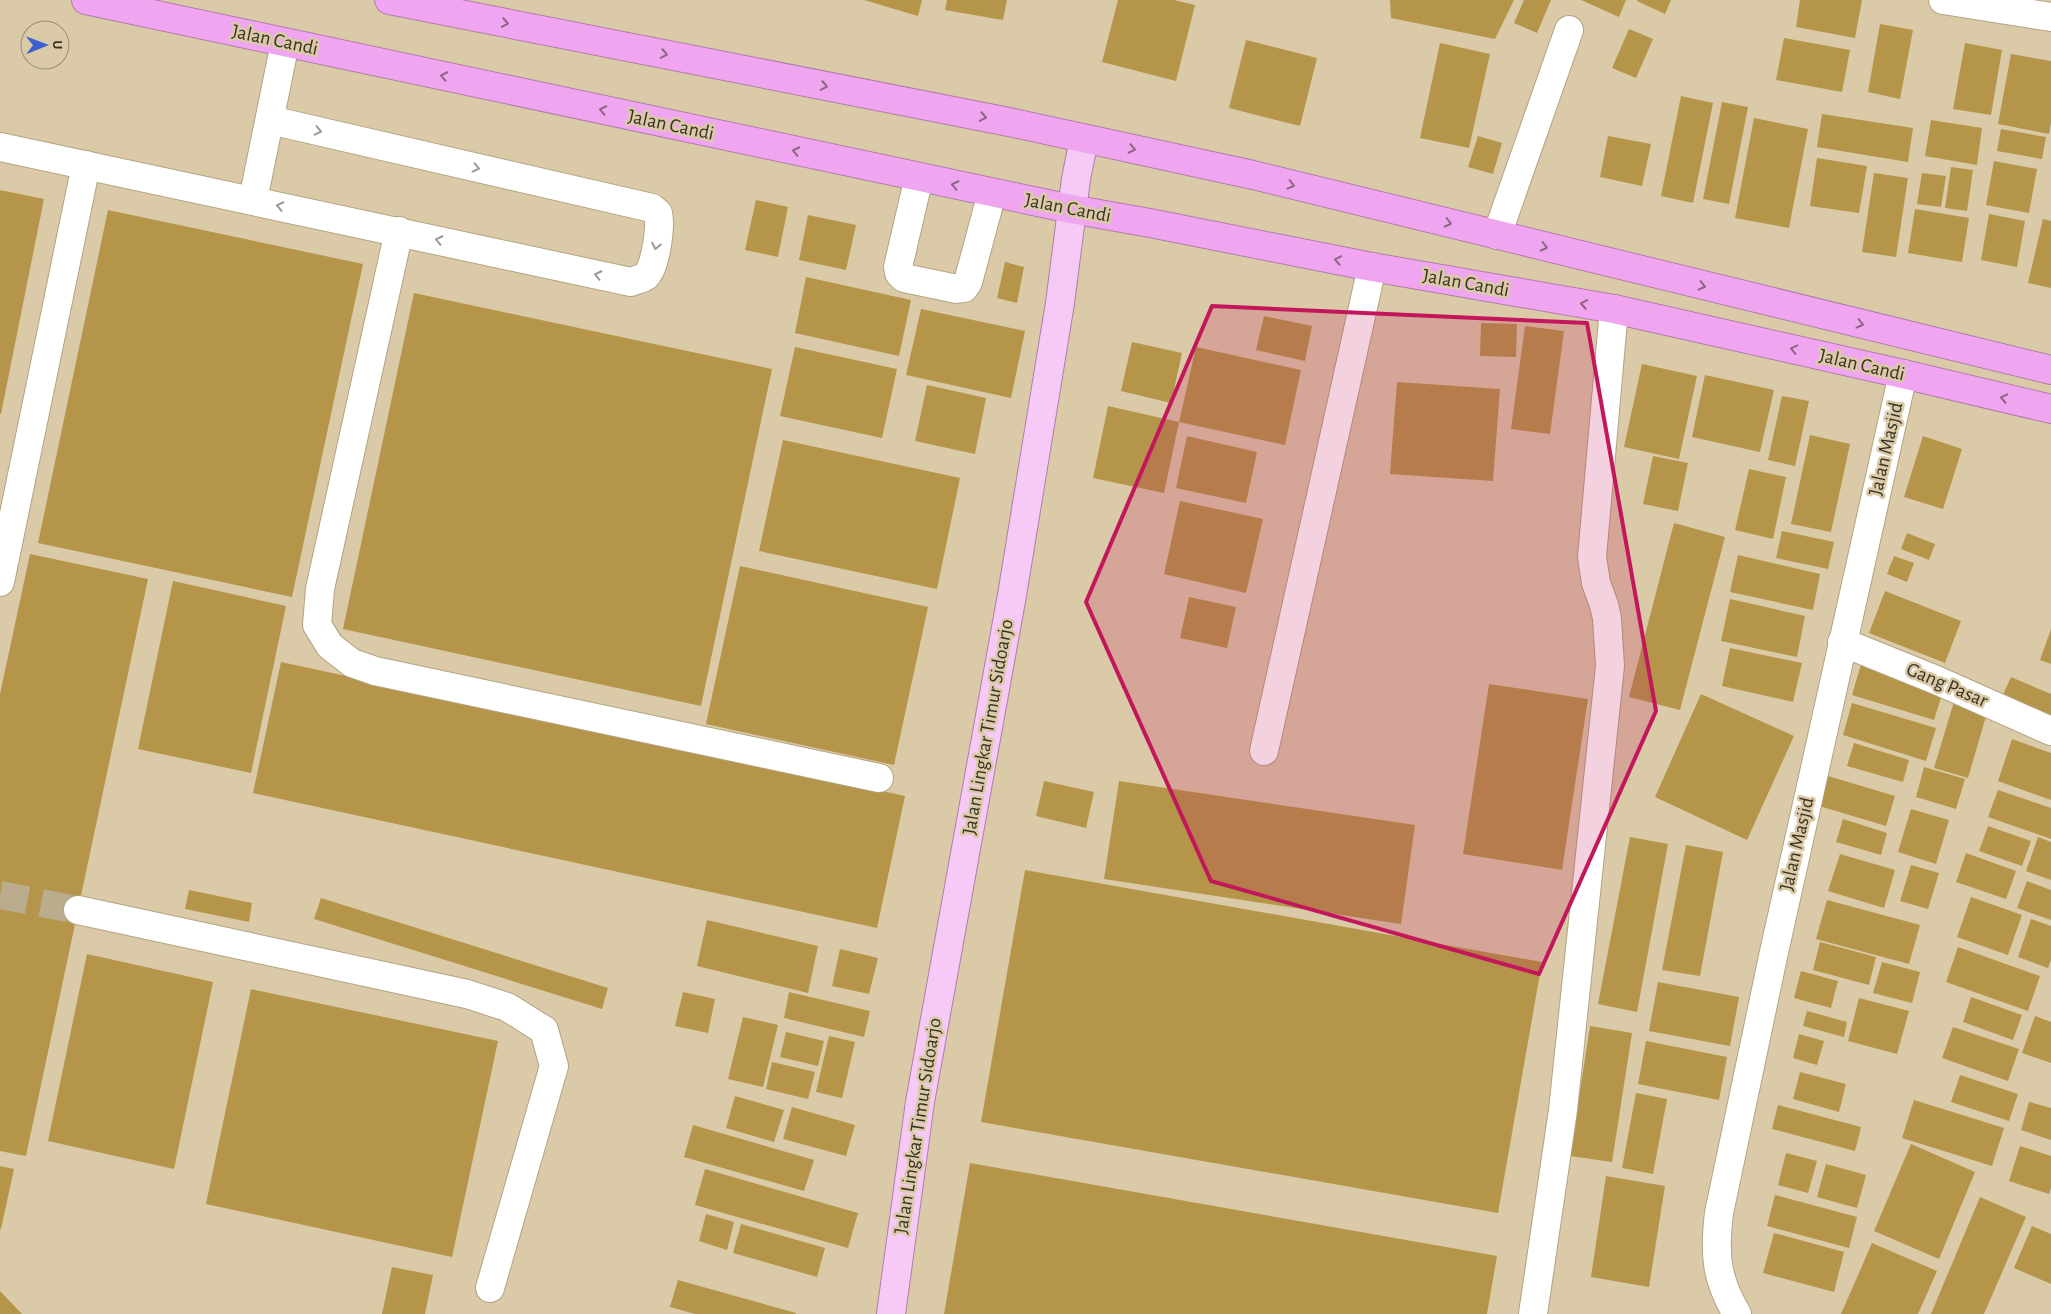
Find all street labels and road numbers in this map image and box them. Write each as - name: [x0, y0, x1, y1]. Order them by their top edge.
- street label: Jalan Candi: [230, 21, 320, 59]
- street label: Jalan Candi: [626, 106, 716, 144]
- street label: Jalan Candi: [1023, 190, 1113, 226]
- street label: Jalan Candi: [1421, 266, 1511, 300]
- street label: Jalan Candi: [1817, 345, 1907, 385]
- street label: Jalan Masjid: [1866, 400, 1906, 498]
- street label: Jalan Lingkar Timur Sidoarjo: [959, 617, 1017, 837]
- street label: Gang Pasar: [1903, 659, 1991, 711]
- street label: Jalan Masjid: [1777, 795, 1817, 893]
- street label: Jalan Lingkar Timur Sidoarjo: [891, 1016, 945, 1236]

